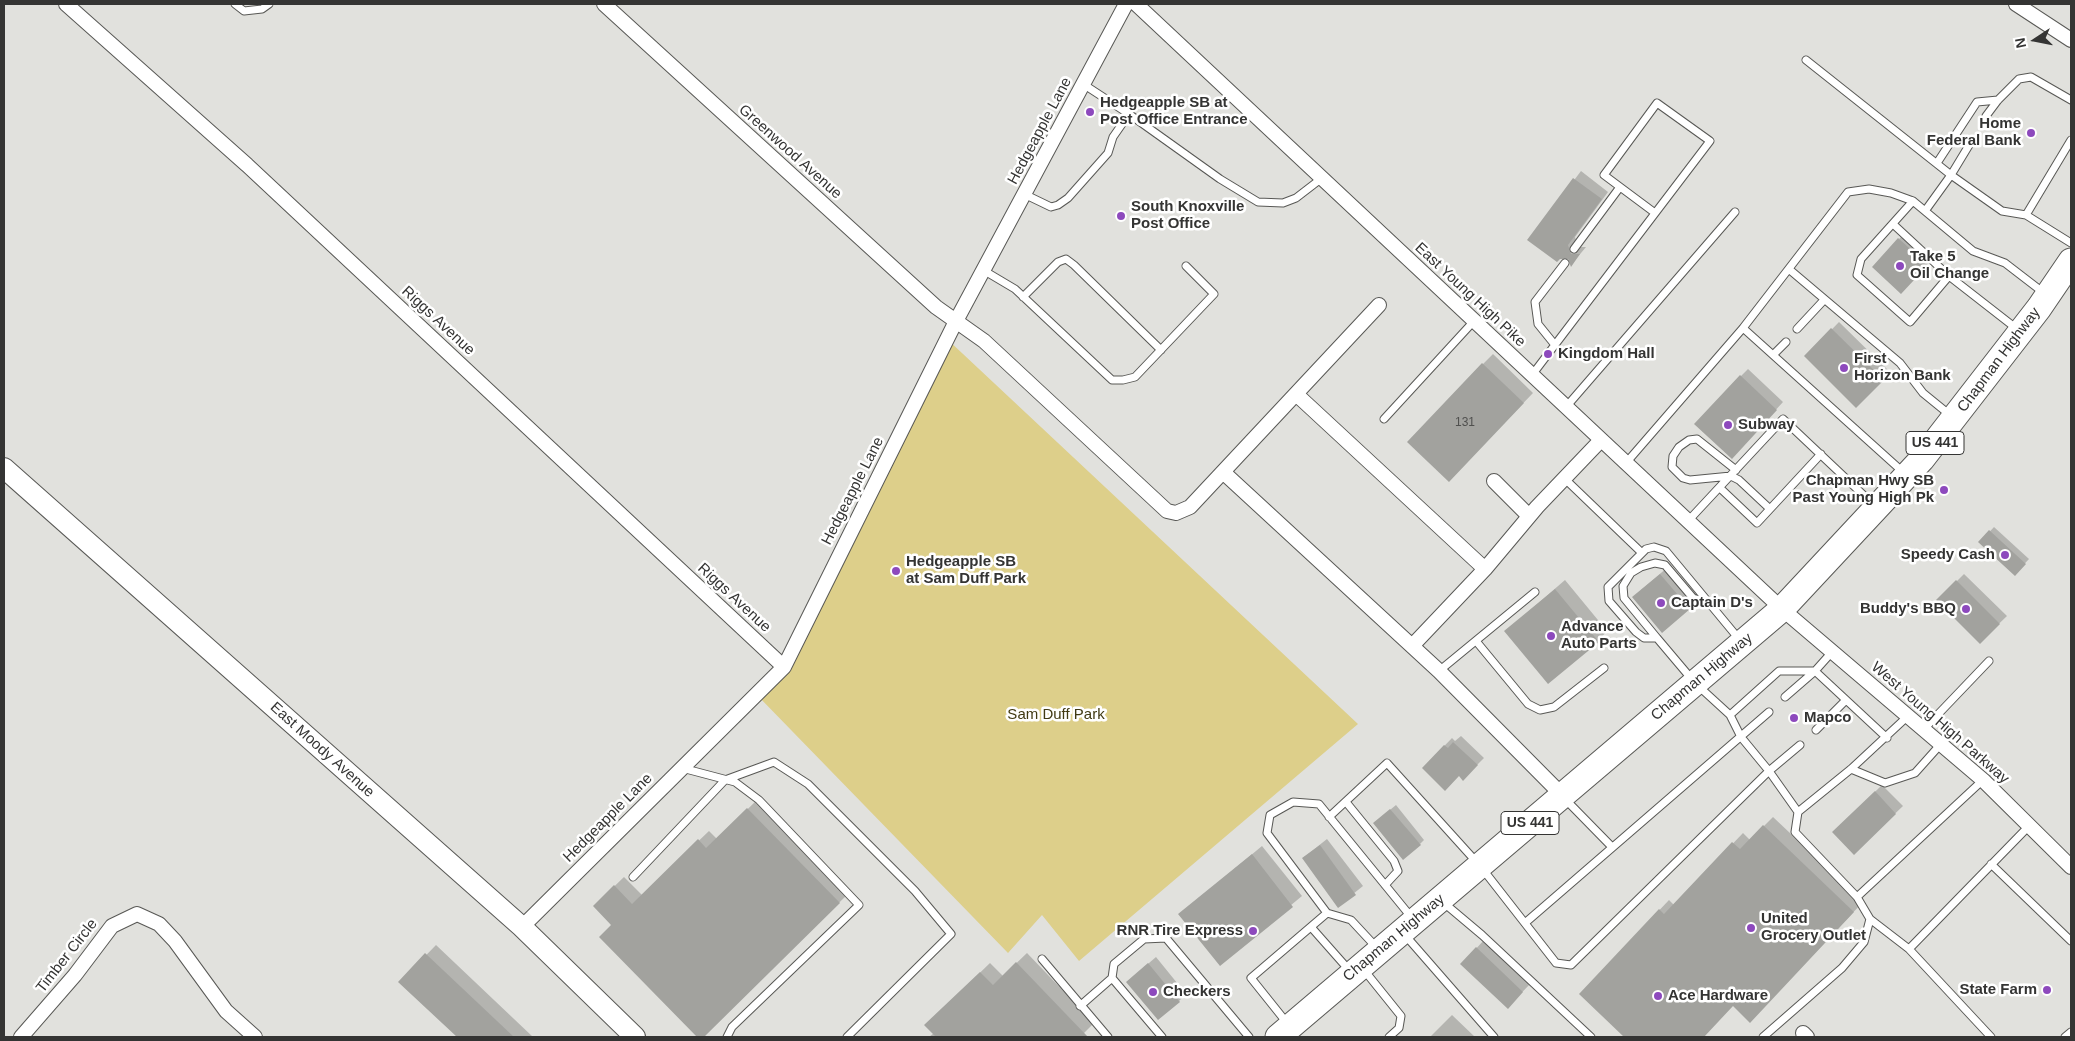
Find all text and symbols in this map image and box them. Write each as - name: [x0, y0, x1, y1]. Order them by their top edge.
- north arrow: [2010, 15, 2060, 65]
- text: N: [2011, 36, 2029, 49]
- street label: Hedgeapple Lane: [1004, 74, 1076, 188]
- place label: Hedgeapple SB at Post Office Entrance: [1100, 94, 1248, 129]
- street label: Greenwood Avenue: [735, 101, 845, 203]
- marker: Hedgeapple SB at Post Office Entrance: [1084, 106, 1096, 118]
- place label: Home Federal Bank: [1927, 115, 2021, 150]
- marker: Home Federal Bank: [2025, 127, 2037, 139]
- place label: South Knoxville Post Office: [1131, 198, 1244, 233]
- marker: South Knoxville Post Office: [1115, 210, 1127, 222]
- street label: East Young High Pike: [1411, 239, 1529, 351]
- place label: Take 5 Oil Change: [1910, 248, 1989, 283]
- marker: Take 5 Oil Change: [1894, 260, 1906, 272]
- street label: Riggs Avenue: [398, 283, 478, 359]
- street label: Chapman Highway: [1954, 304, 2044, 416]
- place label: Kingdom Hall: [1558, 345, 1655, 363]
- marker: Kingdom Hall: [1542, 348, 1554, 360]
- place label: First Horizon Bank: [1854, 350, 1951, 385]
- marker: First Horizon Bank: [1838, 362, 1850, 374]
- house number: 131: [1455, 416, 1475, 430]
- place label: Subway: [1738, 416, 1795, 434]
- marker: Subway: [1722, 419, 1734, 431]
- road number: US 441: [1906, 432, 1964, 454]
- street label: Hedgeapple Lane: [818, 434, 888, 548]
- place label: Chapman Hwy SB Past Young High Pk: [1793, 472, 1934, 507]
- marker: Chapman Hwy SB Past Young High Pk: [1938, 484, 1950, 496]
- place label: Speedy Cash: [1901, 546, 1995, 564]
- marker: Speedy Cash: [1999, 549, 2011, 561]
- place label: Hedgeapple SB at Sam Duff Park: [906, 553, 1026, 588]
- street label: Riggs Avenue: [694, 560, 774, 636]
- marker: Hedgeapple SB at Sam Duff Park: [890, 565, 902, 577]
- place label: Captain D's: [1671, 594, 1753, 612]
- marker: Captain D's: [1655, 597, 1667, 609]
- place label: Buddy's BBQ: [1860, 600, 1956, 618]
- marker: Buddy's BBQ: [1960, 603, 1972, 615]
- place label: Advance Auto Parts: [1561, 618, 1637, 653]
- street label: Chapman Highway: [1648, 629, 1756, 725]
- marker: Advance Auto Parts: [1545, 630, 1557, 642]
- street label: West Young High Parkway: [1867, 658, 2013, 788]
- street label: East Moody Avenue: [266, 698, 378, 802]
- park label: Sam Duff Park: [1007, 706, 1105, 724]
- place label: Mapco: [1804, 709, 1852, 727]
- marker: Mapco: [1788, 712, 1800, 724]
- street label: Hedgeapple Lane: [560, 770, 656, 866]
- road number: US 441: [1501, 811, 1559, 834]
- street label: Chapman Highway: [1340, 890, 1448, 986]
- place label: United Grocery Outlet: [1761, 910, 1866, 945]
- street label: Timber Circle: [33, 916, 101, 996]
- place label: RNR Tire Express: [1117, 922, 1243, 940]
- marker: United Grocery Outlet: [1745, 922, 1757, 934]
- marker: RNR Tire Express: [1247, 925, 1259, 937]
- place label: State Farm: [1959, 981, 2037, 999]
- place label: Checkers: [1163, 983, 1231, 1001]
- marker: State Farm: [2041, 984, 2053, 996]
- marker: Checkers: [1147, 986, 1159, 998]
- place label: Ace Hardware: [1668, 987, 1768, 1005]
- marker: Ace Hardware: [1652, 990, 1664, 1002]

